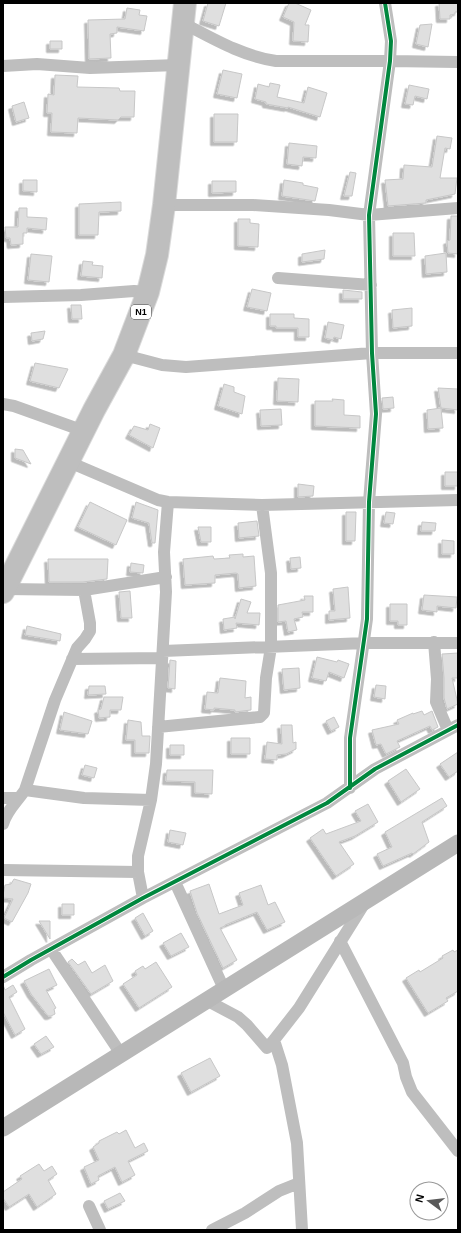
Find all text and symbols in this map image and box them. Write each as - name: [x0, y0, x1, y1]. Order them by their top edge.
- road number: N1: [131, 305, 151, 319]
- north arrow: [409, 1181, 449, 1221]
- text: N: [413, 1193, 426, 1204]

